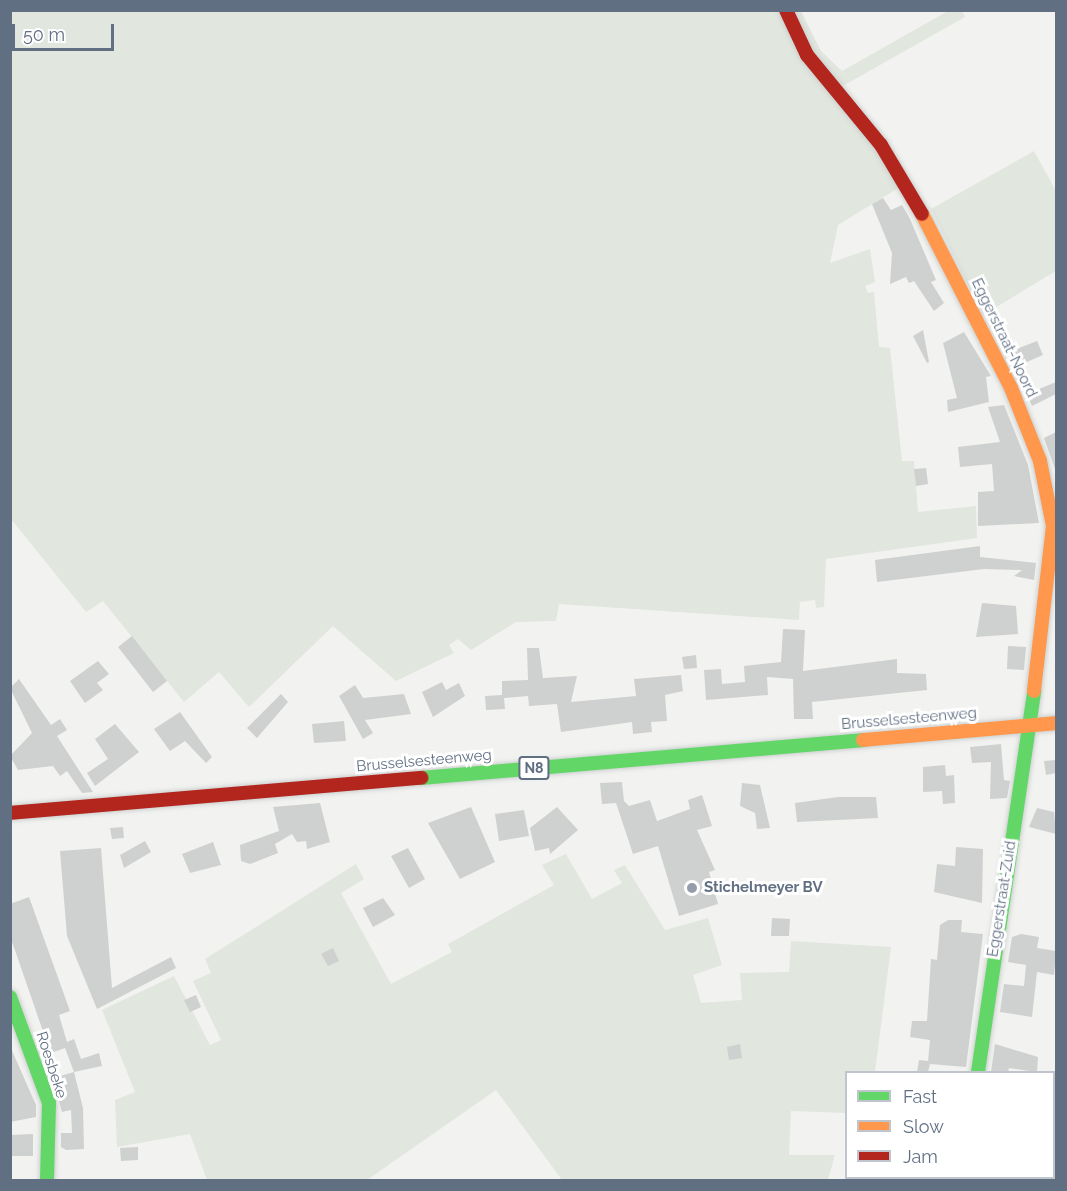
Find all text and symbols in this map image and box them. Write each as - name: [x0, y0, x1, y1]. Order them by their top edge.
- scale bar: [15, 12, 117, 50]
- text: 50 m: [23, 24, 65, 45]
- street label: Eggerstraat-Noord: [967, 275, 1041, 401]
- street label: Brusselsesteenweg: [841, 704, 977, 734]
- street label: Brusselsesteenweg: [356, 746, 492, 776]
- road number: N8: [518, 757, 550, 779]
- street label: Eggerstraat-Zuid: [984, 840, 1020, 958]
- place label: Stichelmeyer BV: [704, 879, 823, 897]
- marker: Stichelmeyer BV: [685, 881, 699, 895]
- street label: Roesbeke: [32, 1029, 70, 1101]
- legend: [845, 1071, 1055, 1179]
- text: Fast: [903, 1086, 937, 1107]
- text: Slow: [903, 1116, 944, 1137]
- text: Jam: [903, 1146, 938, 1167]

